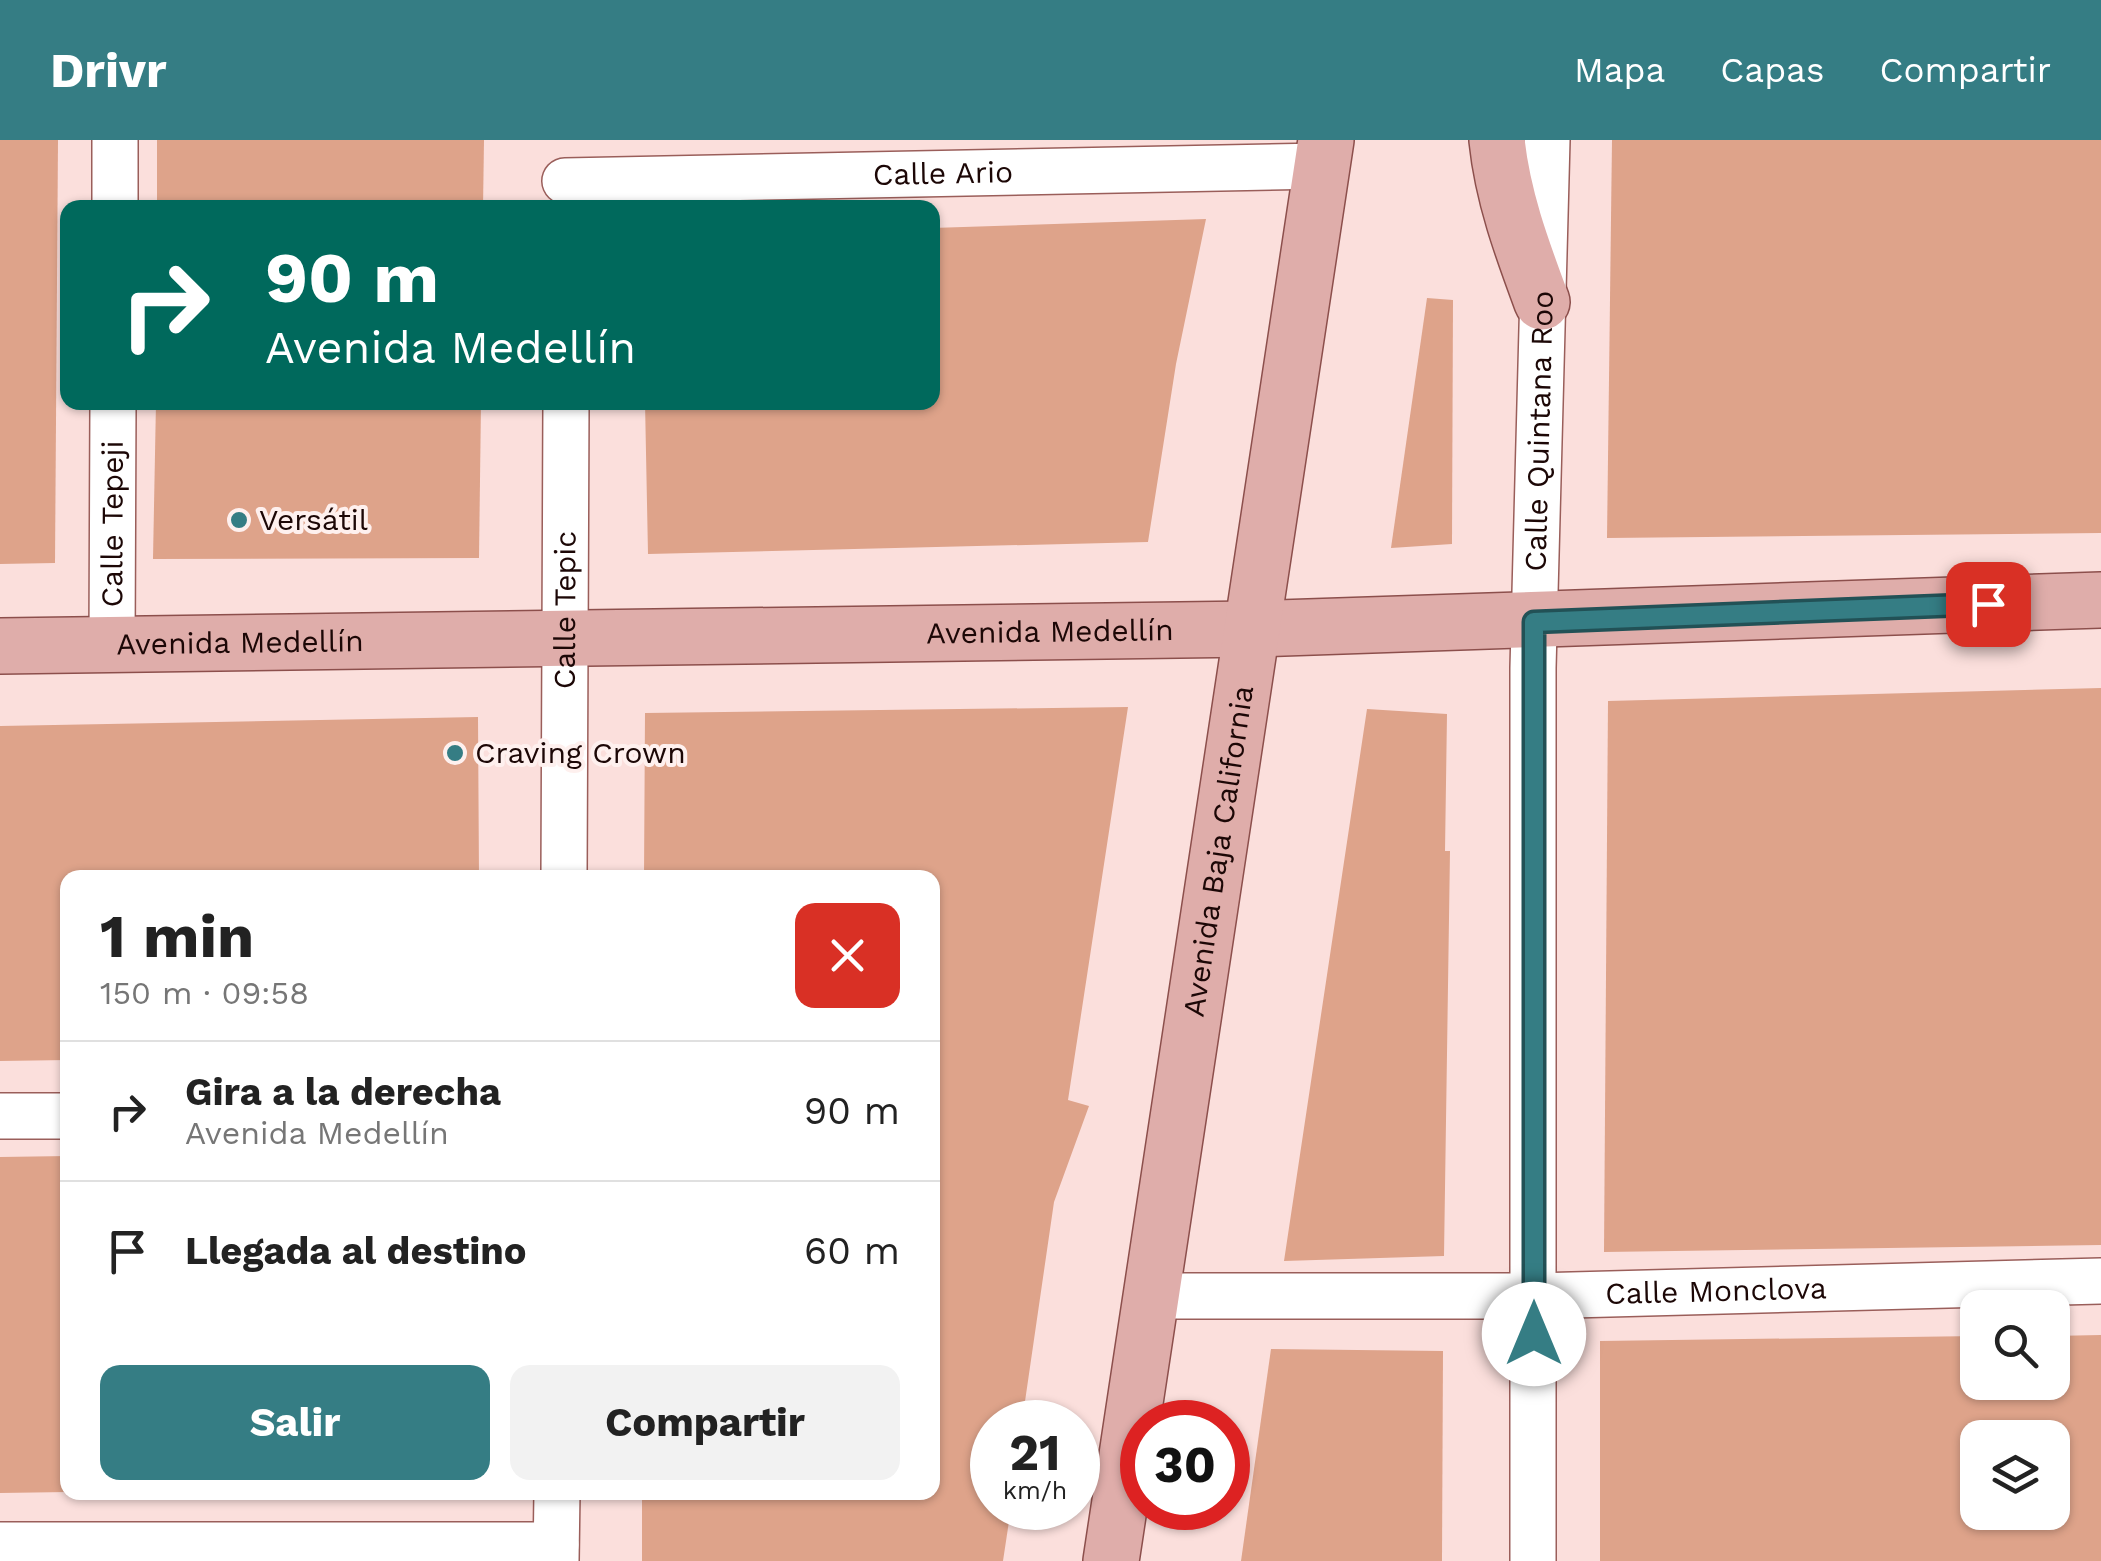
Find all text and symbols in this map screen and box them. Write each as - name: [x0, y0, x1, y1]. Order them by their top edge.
- text: Drivr: [50, 42, 167, 99]
- text: Mapa: [1574, 49, 1665, 91]
- text: Capas: [1720, 49, 1824, 91]
- text: Compartir: [1879, 49, 2051, 91]
- street label: Calle Ario: [872, 154, 1013, 192]
- text: 90 m: [265, 237, 439, 319]
- icon: right: [100, 240, 230, 370]
- street label: Calle Quintana Roo: [1518, 290, 1560, 572]
- text: Avenida Medellín: [265, 321, 636, 374]
- street label: Calle Tepeji: [94, 440, 130, 608]
- place label: Versátil: [259, 502, 368, 537]
- marker: Versátil: [228, 509, 250, 531]
- street label: Calle Tepic: [547, 531, 582, 689]
- pin: [1946, 562, 2031, 647]
- icon: arrive: [1961, 577, 2016, 632]
- street label: Avenida Medellín: [926, 612, 1174, 650]
- street label: Avenida Medellín: [116, 623, 364, 661]
- street label: Avenida Baja California: [1176, 683, 1260, 1019]
- place label: Craving Crown: [475, 735, 686, 770]
- marker: Craving Crown: [444, 742, 466, 764]
- text: 1 min: [100, 901, 254, 972]
- button: close: [795, 903, 900, 1008]
- text: 150 m · 09:58: [100, 974, 309, 1012]
- text: Gira a la derecha: [185, 1070, 501, 1114]
- icon: right: [100, 1084, 155, 1139]
- text: 90 m: [804, 1089, 900, 1133]
- text: Avenida Medellín: [185, 1114, 449, 1152]
- icon: arrive: [100, 1224, 155, 1279]
- text: Llegada al destino: [185, 1229, 527, 1273]
- text: 60 m: [804, 1229, 900, 1273]
- street label: Calle Monclova: [1605, 1270, 1827, 1311]
- position arrow: [1482, 1282, 1586, 1386]
- map controls: [1960, 1290, 2070, 1530]
- button: search: [1960, 1290, 2070, 1400]
- button: Salir: [100, 1365, 490, 1480]
- button: Compartir: [510, 1365, 900, 1480]
- speed limit sign: 30: [1120, 1400, 1250, 1530]
- button: layers: [1960, 1420, 2070, 1530]
- text: 21: [1009, 1423, 1061, 1482]
- text: km/h: [1003, 1476, 1067, 1505]

